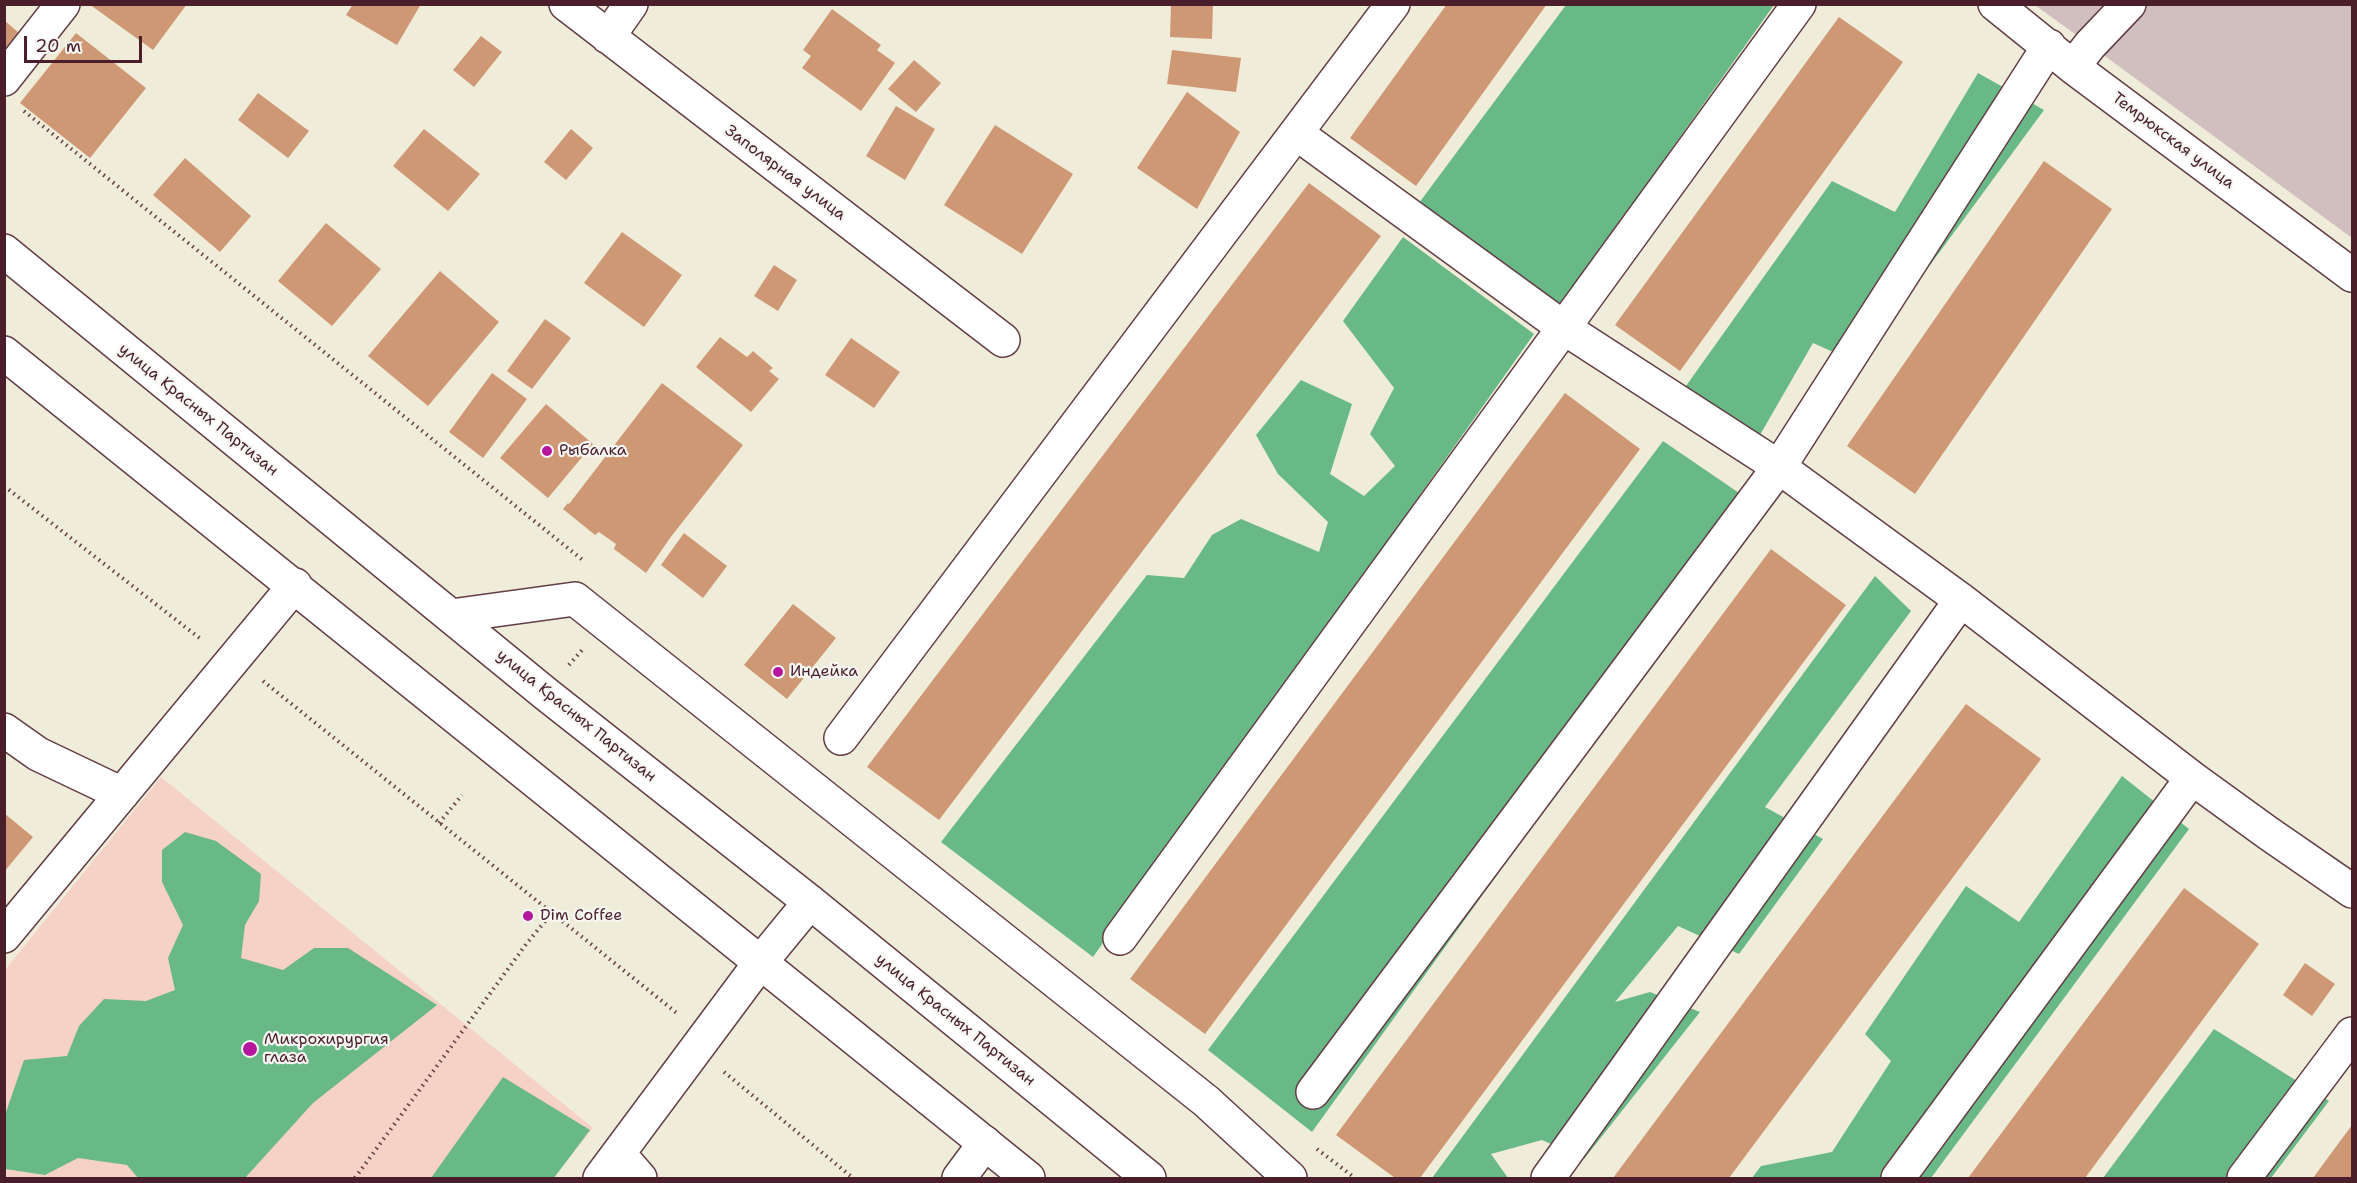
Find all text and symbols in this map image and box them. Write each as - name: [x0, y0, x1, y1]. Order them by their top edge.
- scale bar: [27, 24, 146, 62]
- text: 20 m: [35, 34, 81, 58]
- street label: Темрюкская улица: [2108, 89, 2238, 193]
- street label: Заполярная улица: [721, 121, 849, 225]
- street label: улица Красных Партизан: [114, 340, 282, 480]
- place label: Рыбалка: [559, 441, 627, 461]
- marker: Рыбалка: [540, 444, 554, 458]
- street label: улица Красных Партизан: [492, 646, 660, 786]
- place label: Индейка: [790, 662, 858, 682]
- marker: Индейка: [771, 665, 785, 679]
- place label: Dim Coffee: [540, 906, 622, 926]
- marker: Dim Coffee: [521, 909, 535, 923]
- street label: улица Красных Партизан: [871, 950, 1039, 1090]
- place label: Микрохирургия глаза: [264, 1030, 389, 1068]
- marker: Микрохирургия глаза: [241, 1040, 259, 1058]

